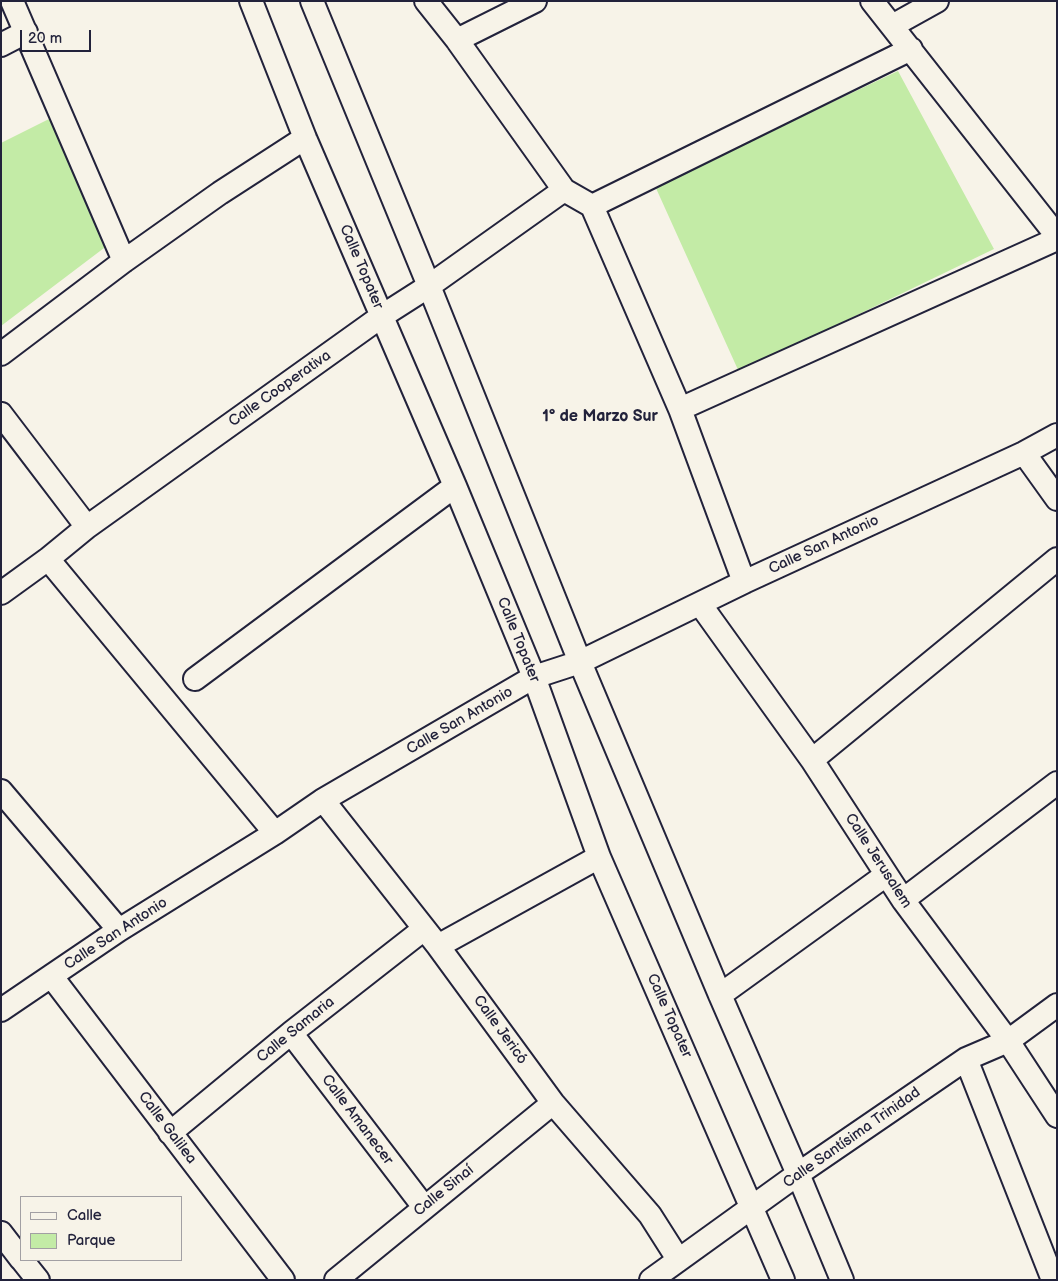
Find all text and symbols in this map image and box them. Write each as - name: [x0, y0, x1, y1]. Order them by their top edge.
- scale bar: [22, 20, 94, 52]
- text: 20 m: [28, 29, 62, 48]
- street label: Calle Topater: [335, 222, 387, 312]
- street label: Calle Cooperativa: [225, 347, 335, 431]
- district label: 1º de Marzo Sur: [542, 407, 658, 427]
- street label: Calle San Antonio: [766, 512, 882, 578]
- street label: Calle Topater: [493, 595, 543, 685]
- street label: Calle San Antonio: [404, 683, 516, 759]
- street label: Calle Jerusalem: [841, 810, 915, 912]
- street label: Calle San Antonio: [61, 894, 171, 974]
- street label: Calle Topater: [642, 971, 696, 1061]
- street label: Calle Jericó: [469, 992, 531, 1068]
- street label: Calle Samaria: [254, 993, 338, 1067]
- street label: Calle Amanecer: [317, 1071, 397, 1169]
- street label: Calle Santísima Trinidad: [780, 1084, 924, 1192]
- street label: Calle Galilea: [134, 1088, 200, 1168]
- street label: Calle Sinaí: [410, 1161, 478, 1221]
- legend: [20, 1196, 182, 1261]
- text: Calle: [67, 1206, 102, 1225]
- text: Parque: [67, 1231, 115, 1250]

